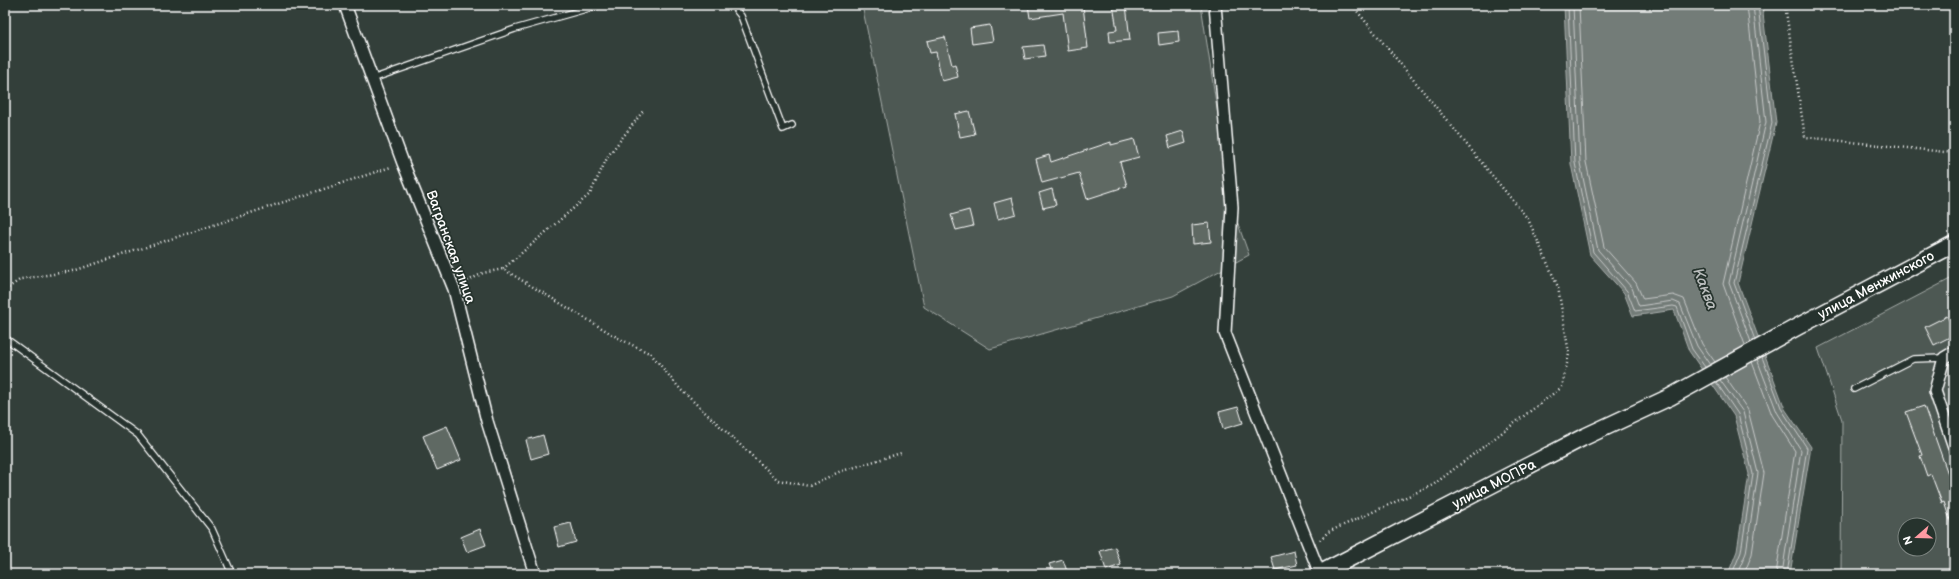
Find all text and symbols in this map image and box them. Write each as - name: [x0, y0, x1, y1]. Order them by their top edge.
- street label: Вагранская улица: [423, 188, 480, 307]
- street label: улица Менжинского: [1815, 247, 1937, 323]
- water label: Каква: [1688, 265, 1722, 313]
- street label: улица МОПРа: [1449, 455, 1539, 512]
- north arrow: [1897, 517, 1937, 557]
- text: N: [1901, 534, 1916, 546]

